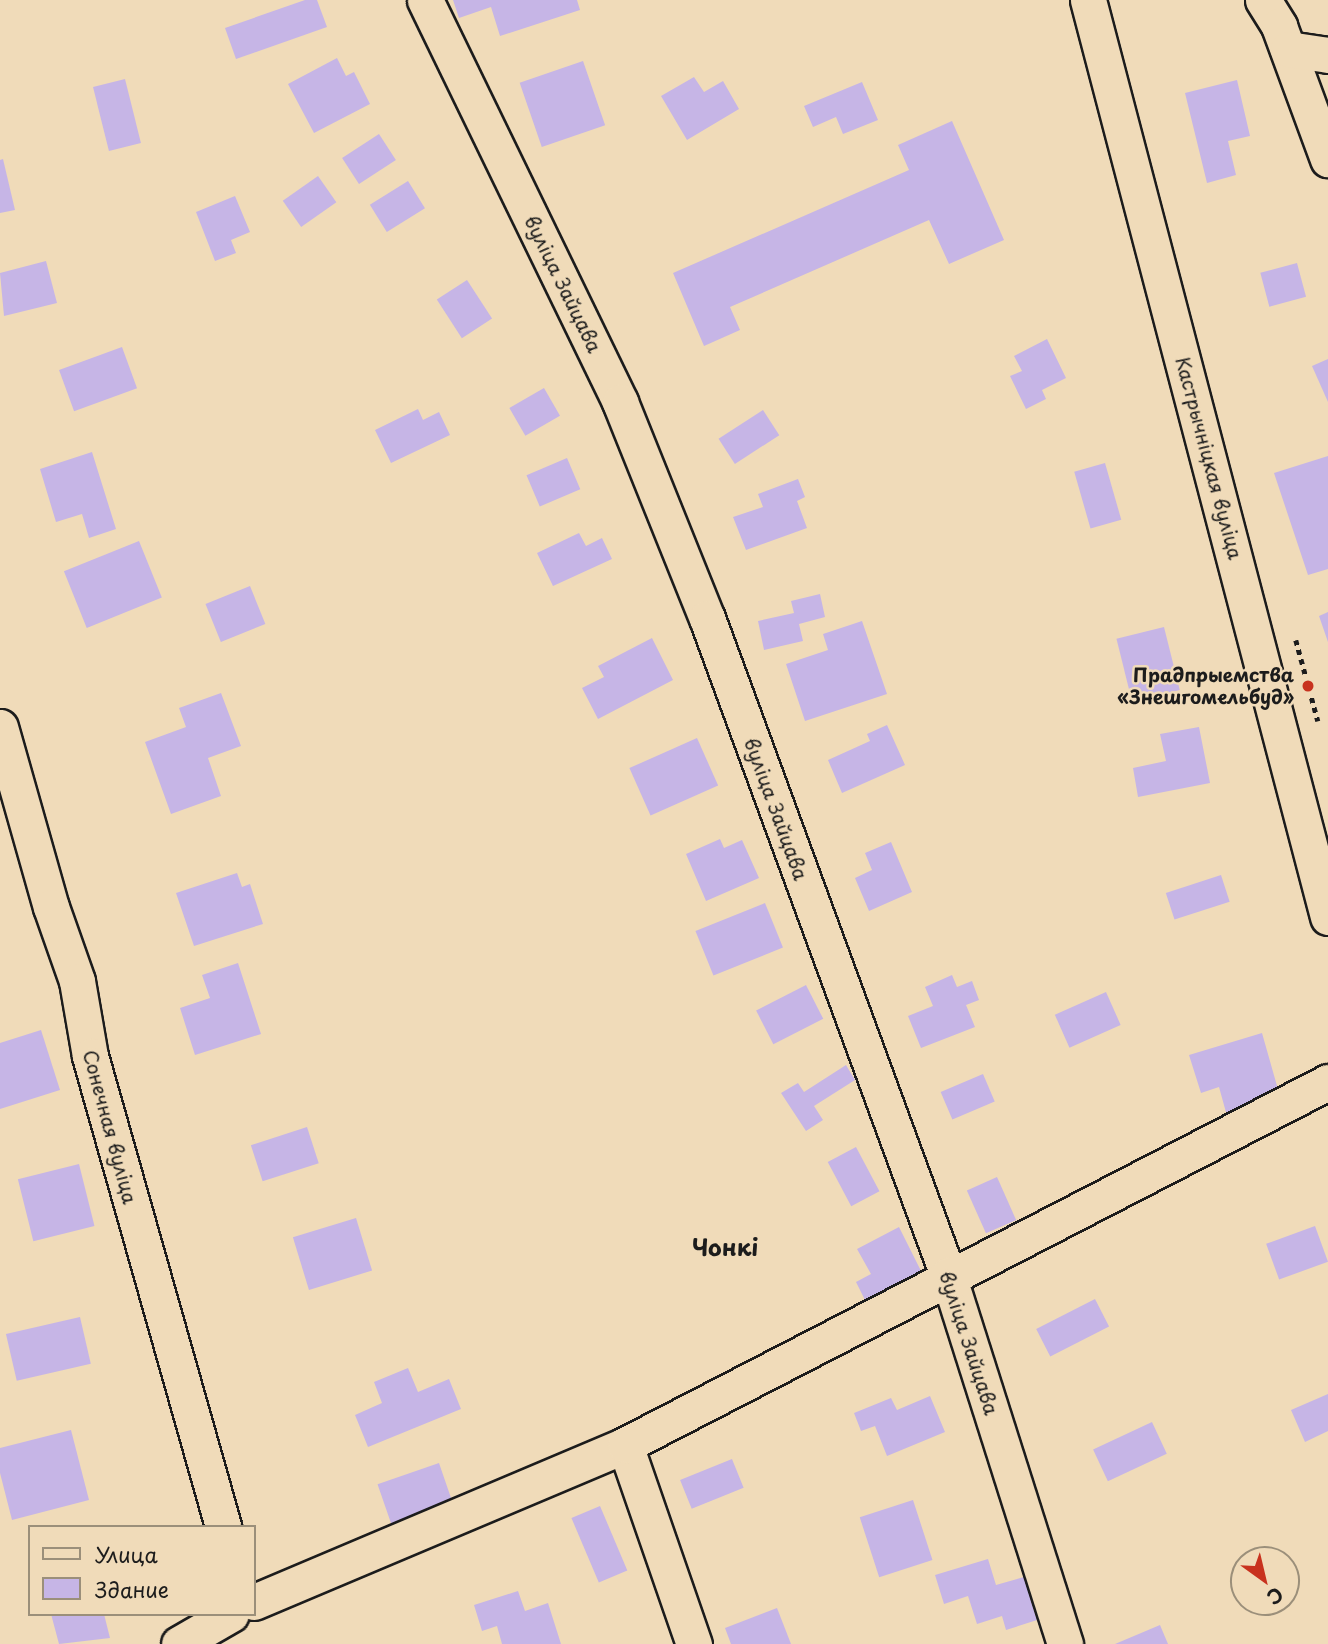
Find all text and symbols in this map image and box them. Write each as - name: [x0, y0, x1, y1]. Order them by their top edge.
- street label: вуліца Зайцава: [520, 212, 606, 356]
- street label: Кастрычніцкая вуліца: [1171, 354, 1247, 562]
- place label: Прадпрыемства «Знешгомельбуд»: [1117, 664, 1294, 708]
- marker: Прадпрыемства «Знешгомельбуд»: [1300, 678, 1316, 694]
- street label: вуліца Зайцава: [740, 735, 812, 883]
- street label: Сонечная вуліца: [78, 1047, 142, 1207]
- district label: Чонкі: [692, 1233, 758, 1261]
- street label: вуліца Зайцава: [935, 1269, 1003, 1417]
- legend: [28, 1525, 256, 1616]
- text: Улица: [95, 1538, 158, 1570]
- north arrow: [1230, 1546, 1300, 1616]
- text: Здание: [95, 1573, 169, 1605]
- text: С: [1262, 1581, 1289, 1612]

